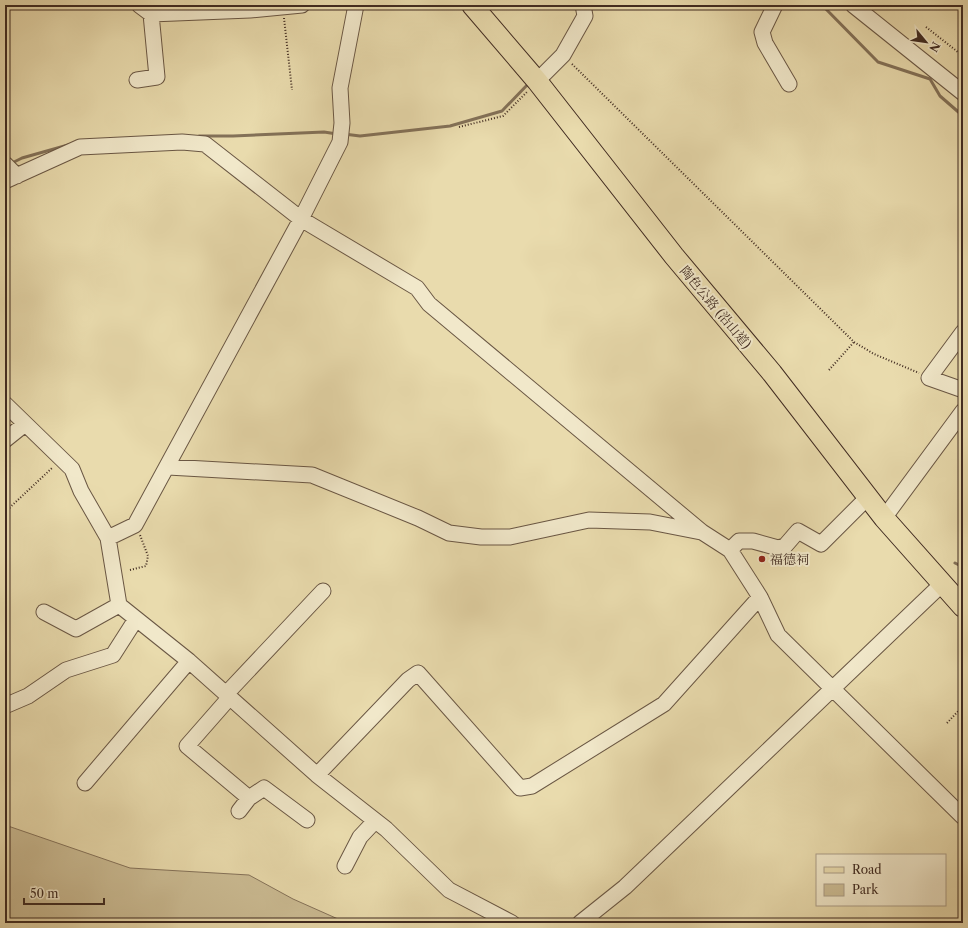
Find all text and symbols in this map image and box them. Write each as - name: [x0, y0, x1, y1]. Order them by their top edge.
- north arrow: [906, 22, 946, 62]
- text: N: [926, 39, 943, 55]
- street label: 陶色公路 (沿山道): [677, 263, 755, 351]
- place label: 福德祠: [770, 551, 809, 567]
- marker: 福德祠: [757, 554, 767, 564]
- legend: [816, 854, 946, 906]
- text: Road: [852, 862, 882, 877]
- scale bar: [24, 880, 104, 906]
- text: Park: [852, 882, 879, 897]
- text: 50 m: [30, 886, 59, 901]

